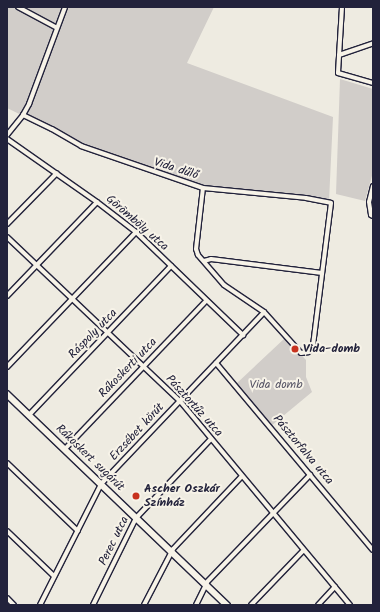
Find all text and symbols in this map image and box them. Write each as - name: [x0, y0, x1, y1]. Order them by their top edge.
- street label: Vida dűlő: [152, 155, 200, 183]
- street label: Görömböly utca: [103, 192, 171, 254]
- street label: Ráspoly utca: [66, 306, 120, 362]
- street label: Rákoskerti utca: [96, 335, 160, 401]
- place label: Vida-domb: [303, 342, 360, 356]
- marker: Vida-domb: [290, 344, 300, 354]
- street label: Pásztortűz utca: [162, 372, 226, 440]
- park label: Vida domb: [250, 378, 302, 392]
- street label: Erzsébet körút: [107, 400, 167, 464]
- street label: Pásztorfalva utca: [270, 412, 336, 488]
- street label: Rákoskert sugárút: [53, 422, 127, 494]
- place label: Ascher Oszkár Színház: [144, 482, 220, 510]
- marker: Ascher Oszkár Színház: [131, 491, 141, 501]
- street label: Perec utca: [96, 514, 132, 568]

